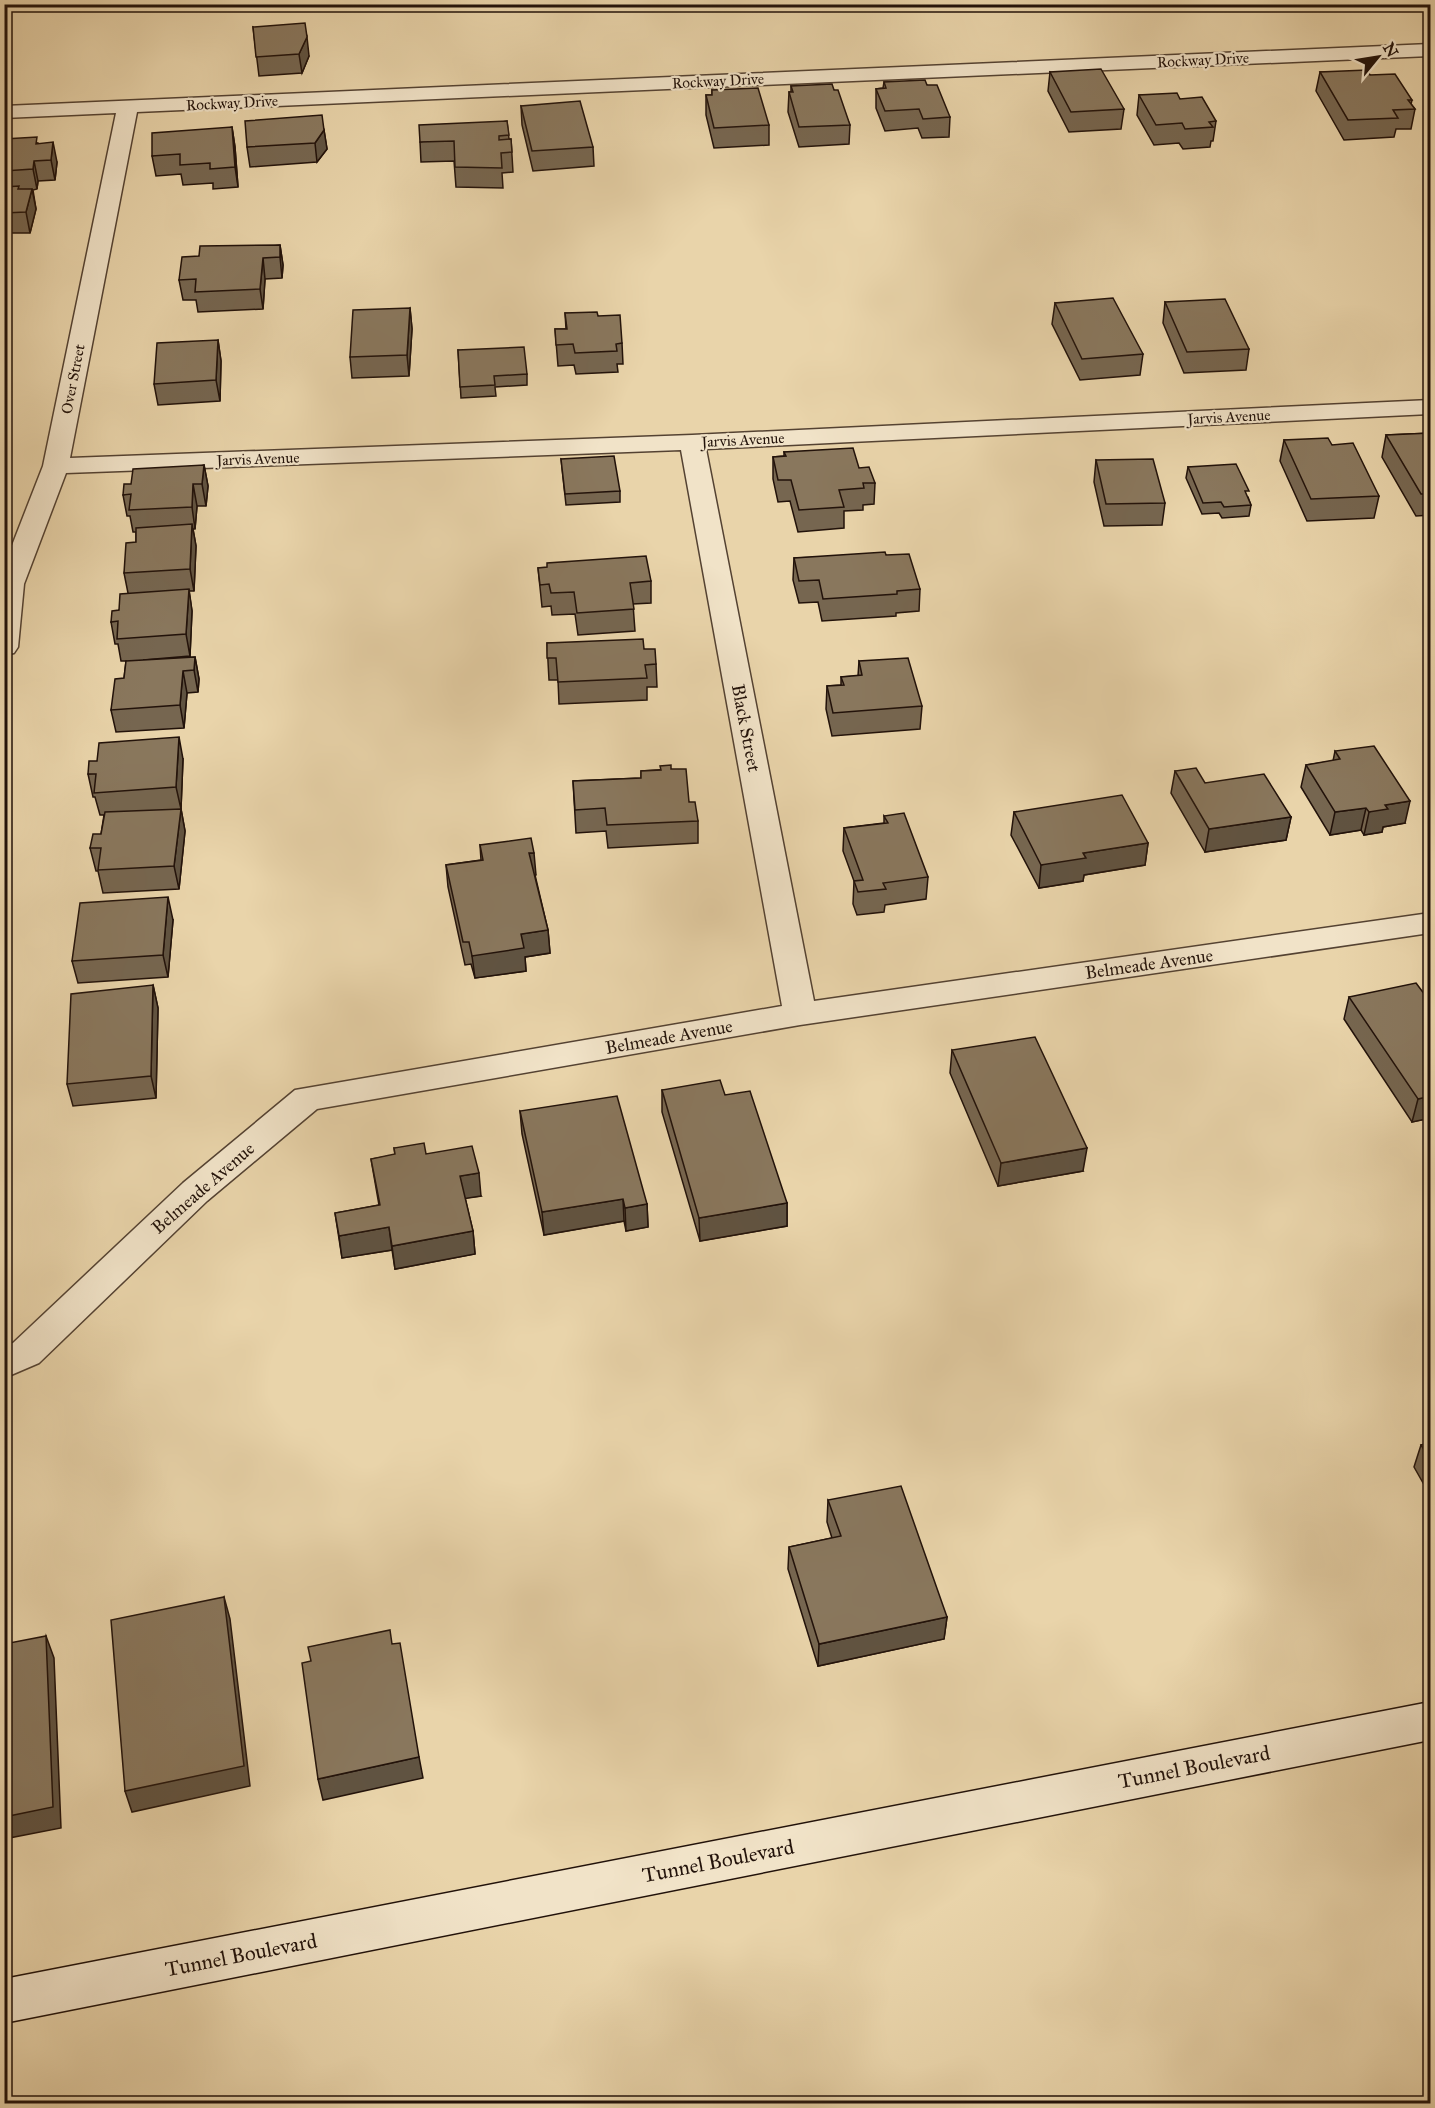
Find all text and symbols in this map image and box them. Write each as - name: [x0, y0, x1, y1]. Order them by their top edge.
- north arrow: [1348, 27, 1408, 87]
- text: N: [1379, 39, 1402, 61]
- street label: Rockway Drive: [1156, 49, 1250, 71]
- street label: Rockway Drive: [671, 70, 765, 92]
- street label: Rockway Drive: [185, 92, 279, 114]
- street label: Over Street: [57, 342, 89, 415]
- street label: Jarvis Avenue: [1185, 406, 1271, 429]
- street label: Jarvis Avenue: [699, 429, 785, 452]
- street label: Jarvis Avenue: [214, 449, 300, 471]
- street label: Black Street: [727, 682, 765, 774]
- street label: Belmeade Avenue: [1084, 944, 1214, 984]
- street label: Belmeade Avenue: [604, 1015, 734, 1059]
- street label: Belmeade Avenue: [147, 1137, 259, 1239]
- street label: Tunnel Boulevard: [1116, 1739, 1273, 1794]
- street label: Tunnel Boulevard: [640, 1833, 797, 1888]
- street label: Tunnel Boulevard: [163, 1927, 320, 1982]

